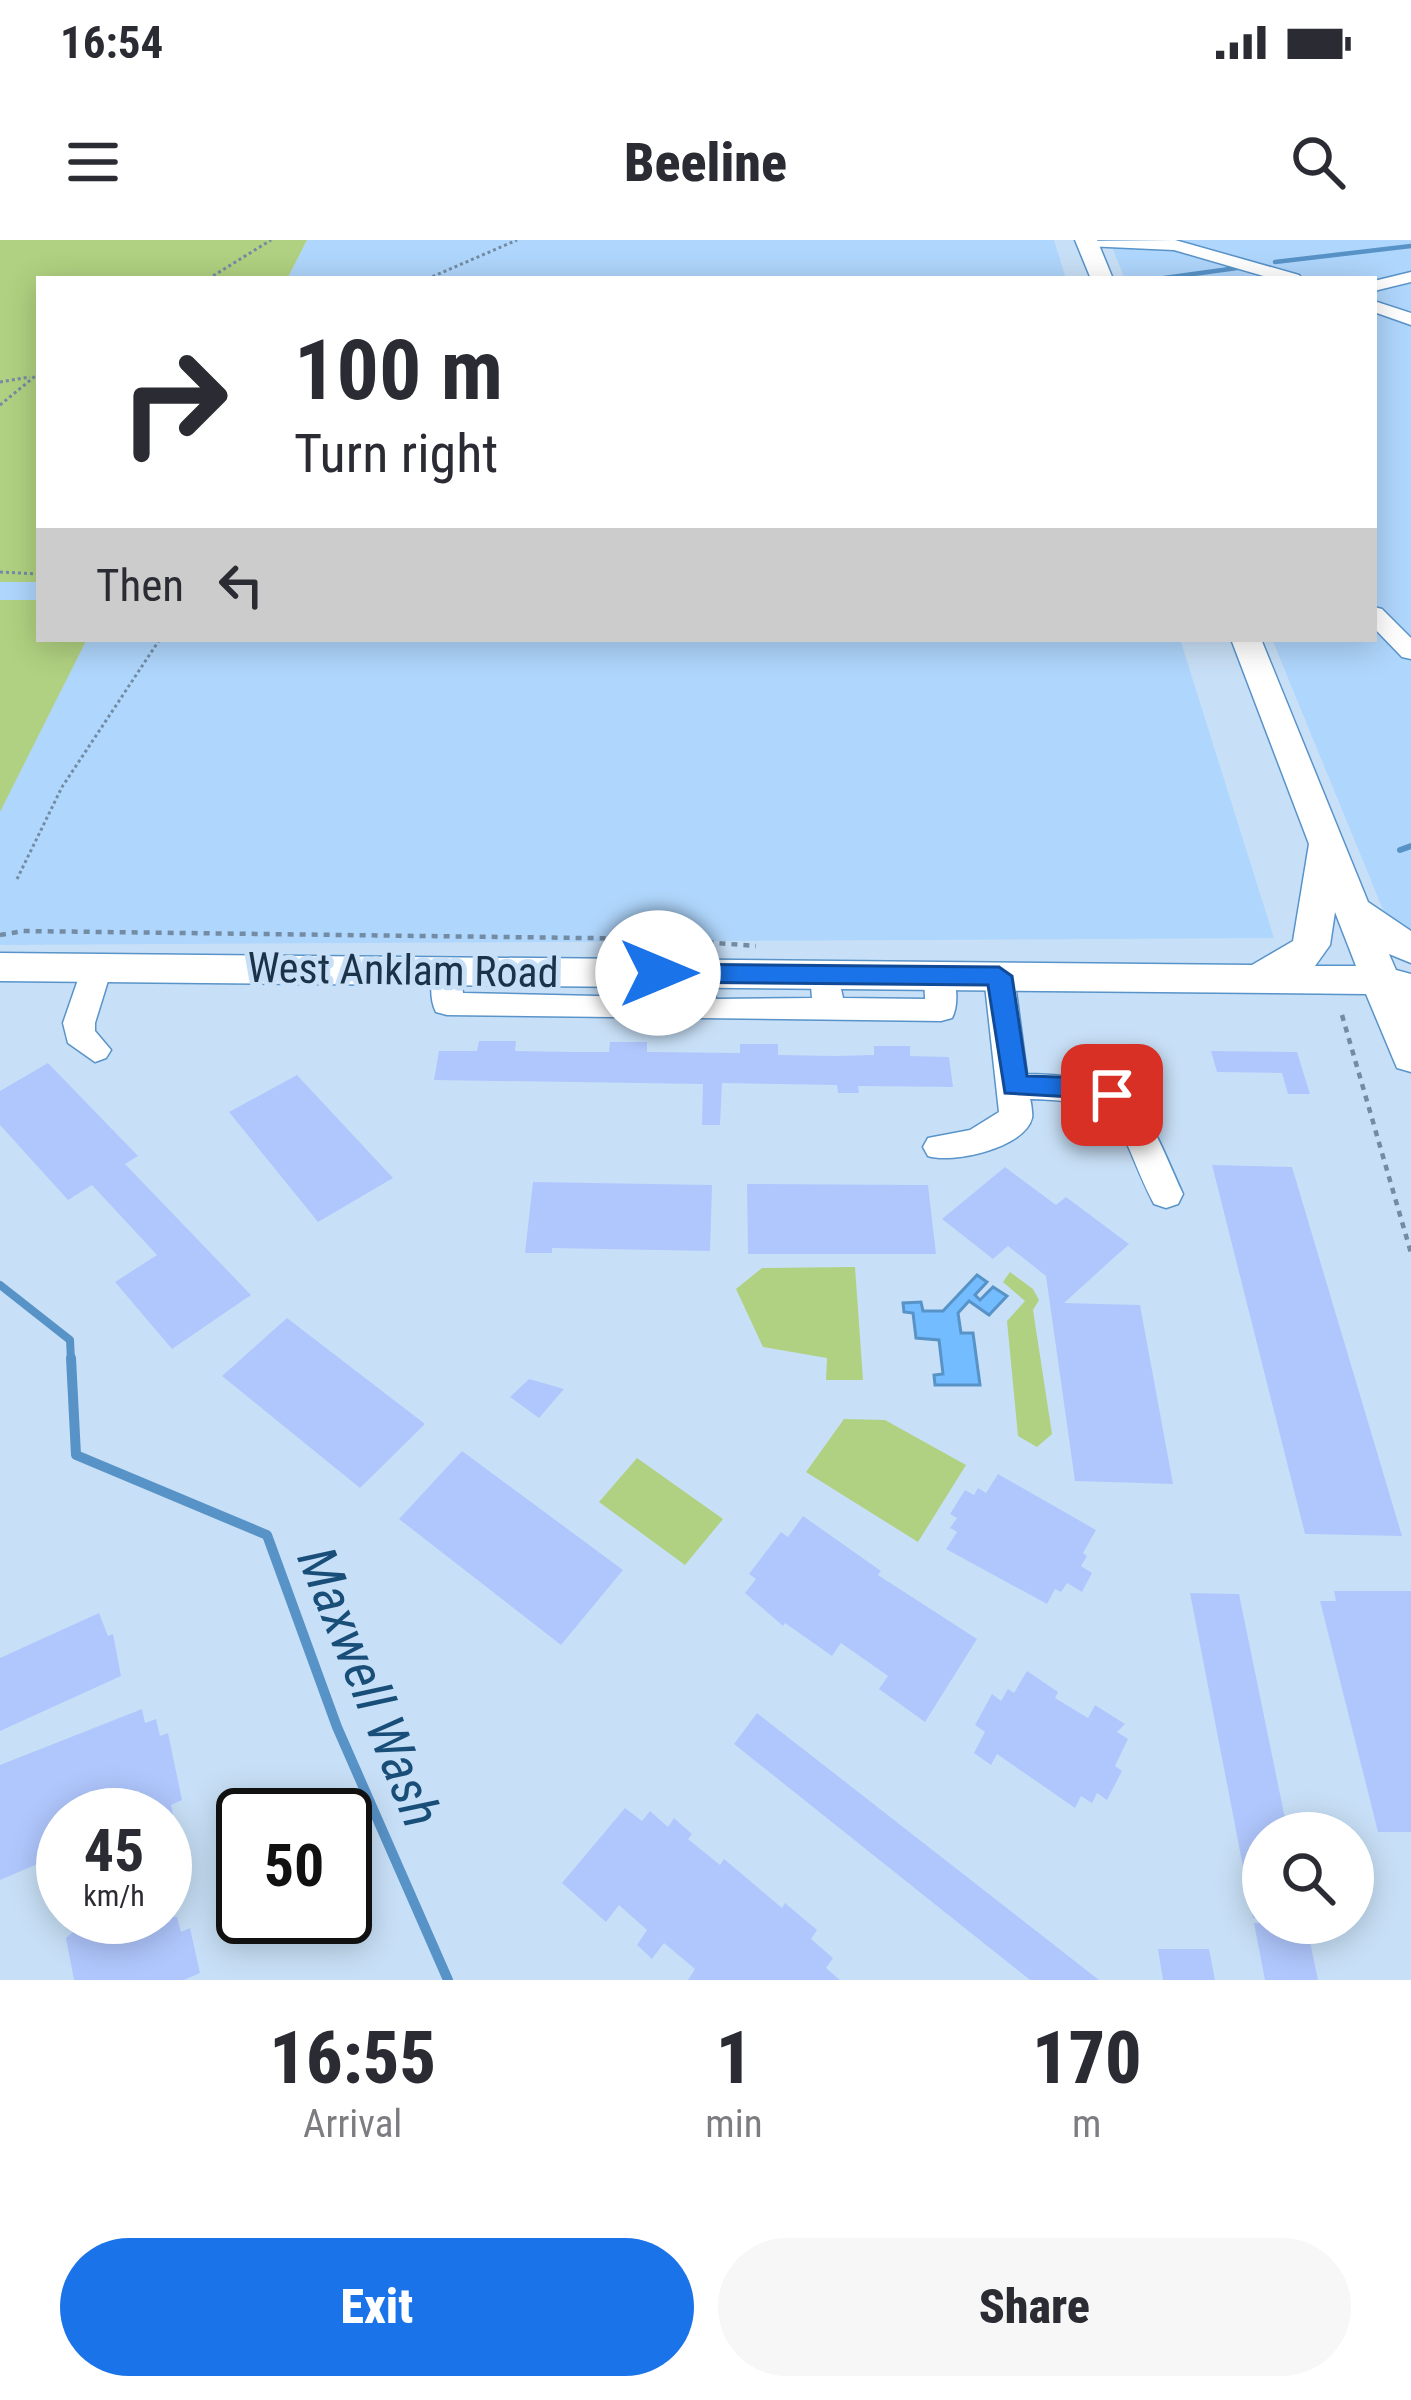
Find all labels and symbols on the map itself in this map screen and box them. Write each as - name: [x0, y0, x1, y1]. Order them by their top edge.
- position arrow: [595, 910, 721, 1036]
- street label: West Anklam Road: [247, 943, 559, 997]
- pin: [1061, 1044, 1163, 1146]
- water label: Maxwell Wash: [284, 1538, 454, 1836]
- speed limit sign: 50: [216, 1788, 372, 1944]

